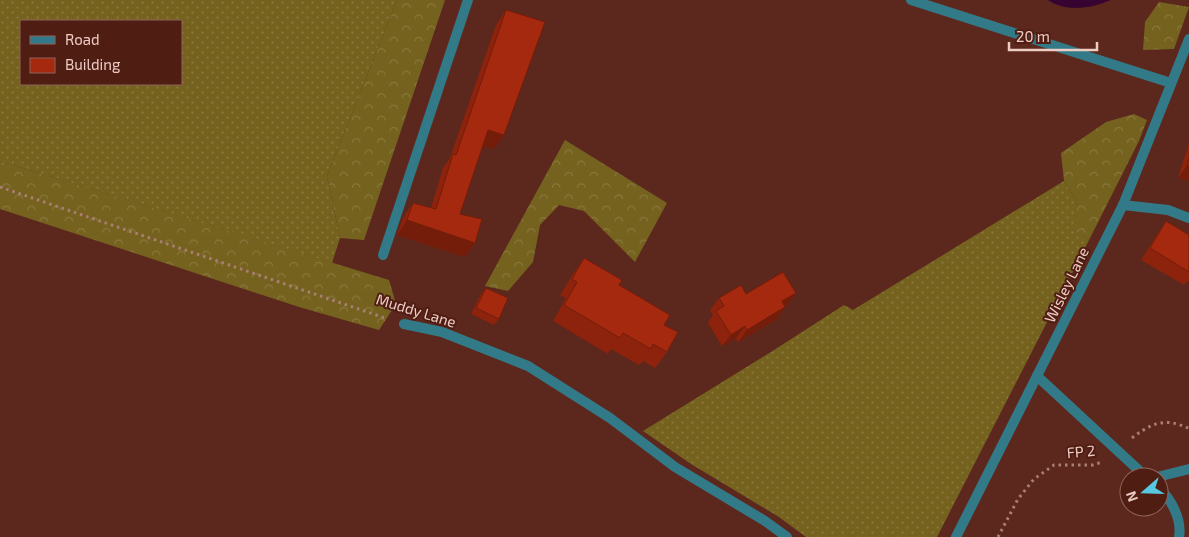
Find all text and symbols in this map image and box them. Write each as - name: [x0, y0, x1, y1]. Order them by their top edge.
- legend: [20, 20, 182, 85]
- scale bar: [1009, 20, 1096, 52]
- text: 20 m: [1016, 27, 1050, 45]
- text: Road: [65, 30, 100, 48]
- text: Building: [65, 55, 121, 73]
- street label: Wisley Lane: [1040, 244, 1092, 325]
- street label: Muddy Lane: [374, 289, 458, 331]
- street label: FP 2: [1066, 441, 1096, 461]
- north arrow: [1119, 467, 1169, 517]
- text: N: [1122, 489, 1141, 504]

